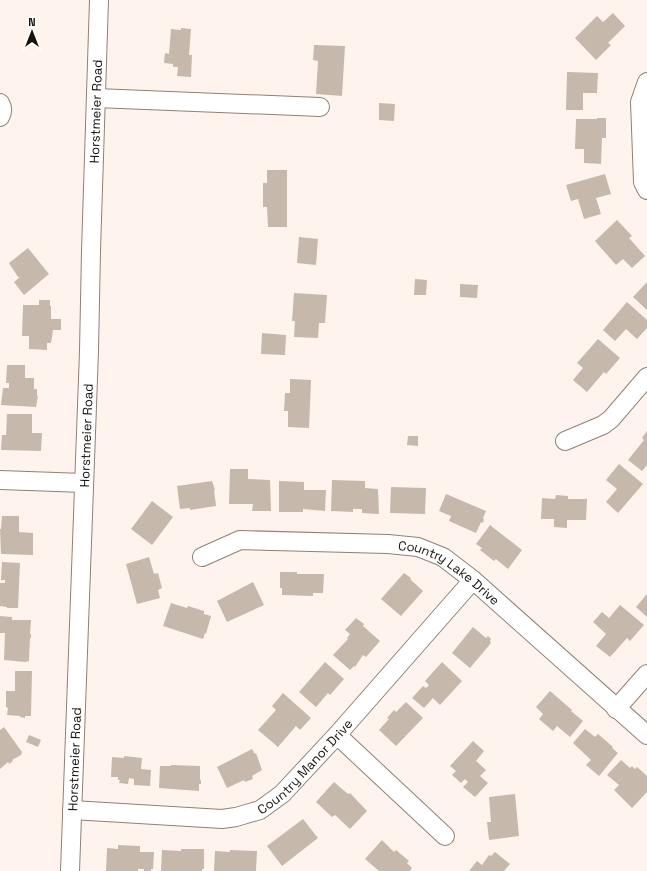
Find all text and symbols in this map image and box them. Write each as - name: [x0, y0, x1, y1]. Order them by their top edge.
- north arrow: [12, 12, 52, 52]
- text: N: [28, 15, 36, 29]
- street label: Horstmeier Road: [85, 59, 106, 164]
- street label: Horstmeier Road: [76, 383, 96, 488]
- street label: Country Lake Drive: [397, 537, 504, 609]
- street label: Horstmeier Road: [64, 707, 84, 811]
- street label: Country Manor Drive: [254, 715, 356, 818]

